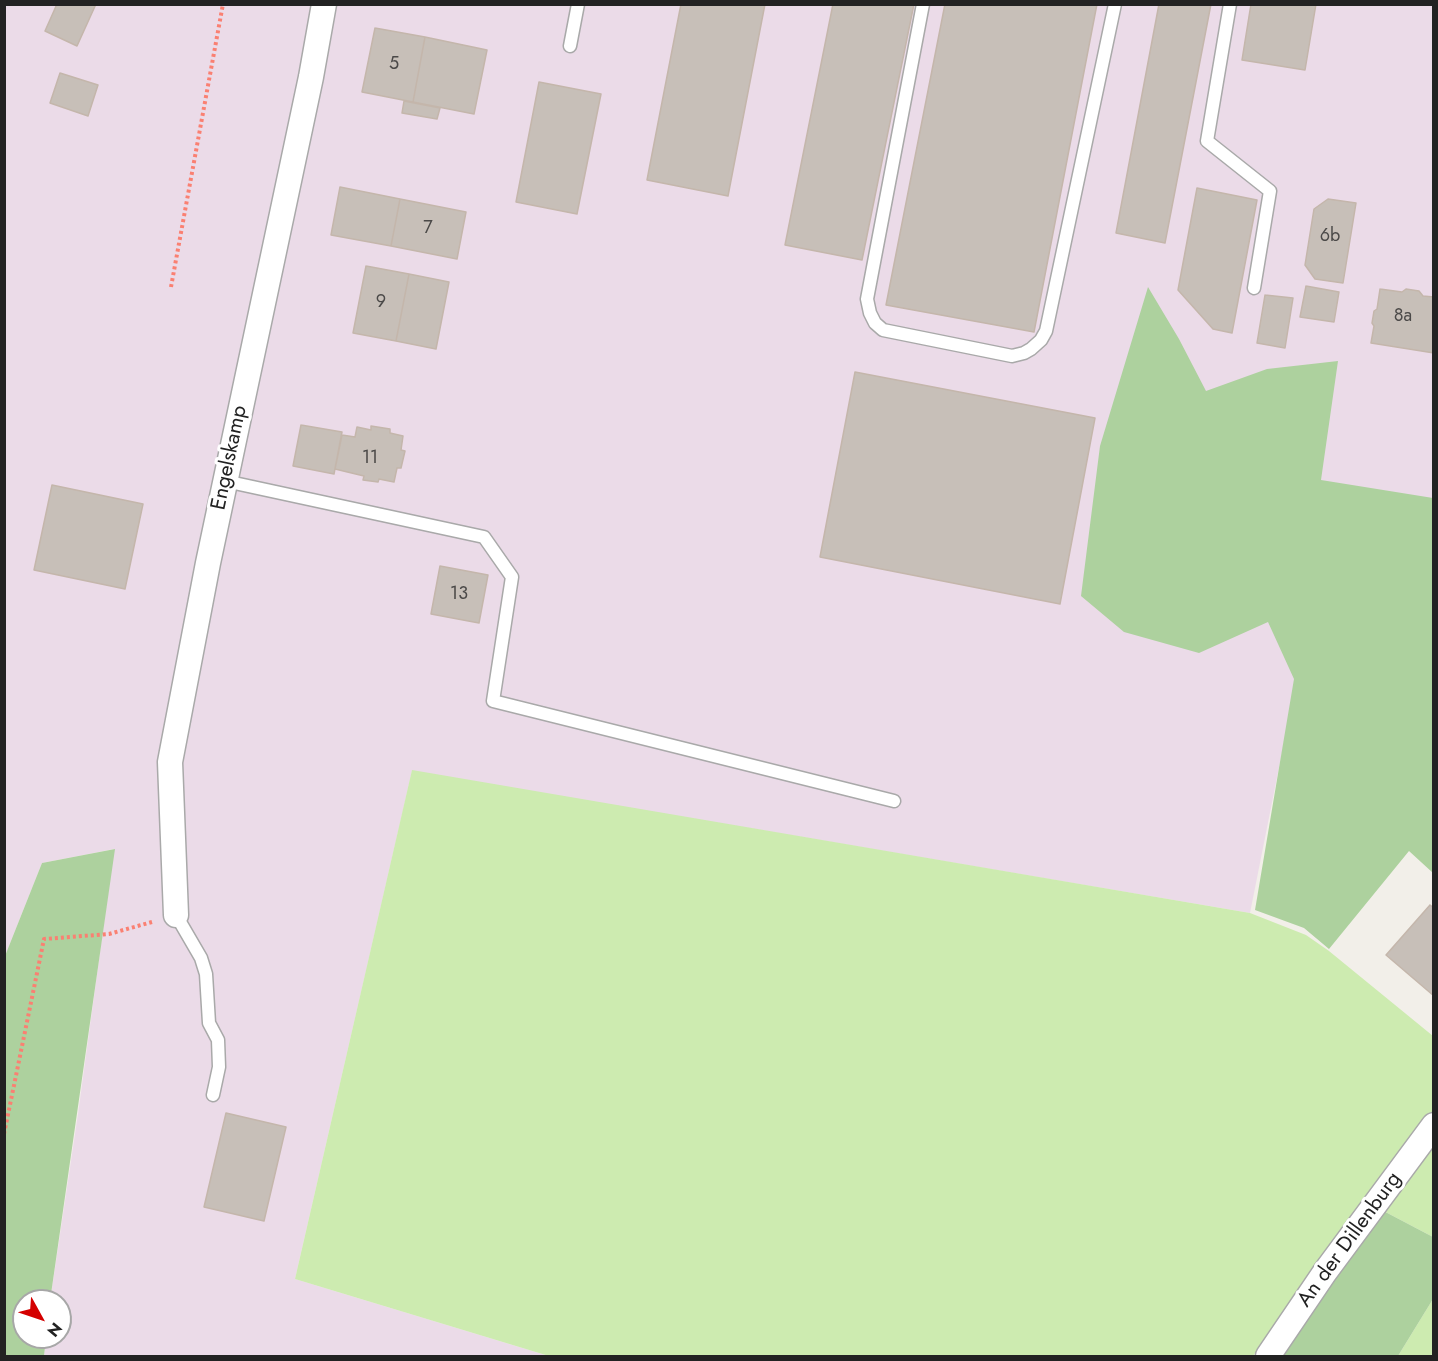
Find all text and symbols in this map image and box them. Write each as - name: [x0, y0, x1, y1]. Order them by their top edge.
- house number: 5: [389, 54, 399, 76]
- house number: 7: [423, 218, 433, 240]
- house number: 6b: [1320, 226, 1340, 248]
- house number: 9: [376, 292, 386, 314]
- house number: 8a: [1394, 306, 1412, 328]
- street label: Engelskamp: [207, 403, 253, 513]
- house number: 11: [362, 448, 378, 470]
- house number: 13: [450, 584, 468, 606]
- street label: An der Dillenburg: [1293, 1168, 1407, 1312]
- north arrow: [12, 1289, 72, 1349]
- text: N: [42, 1317, 68, 1342]

